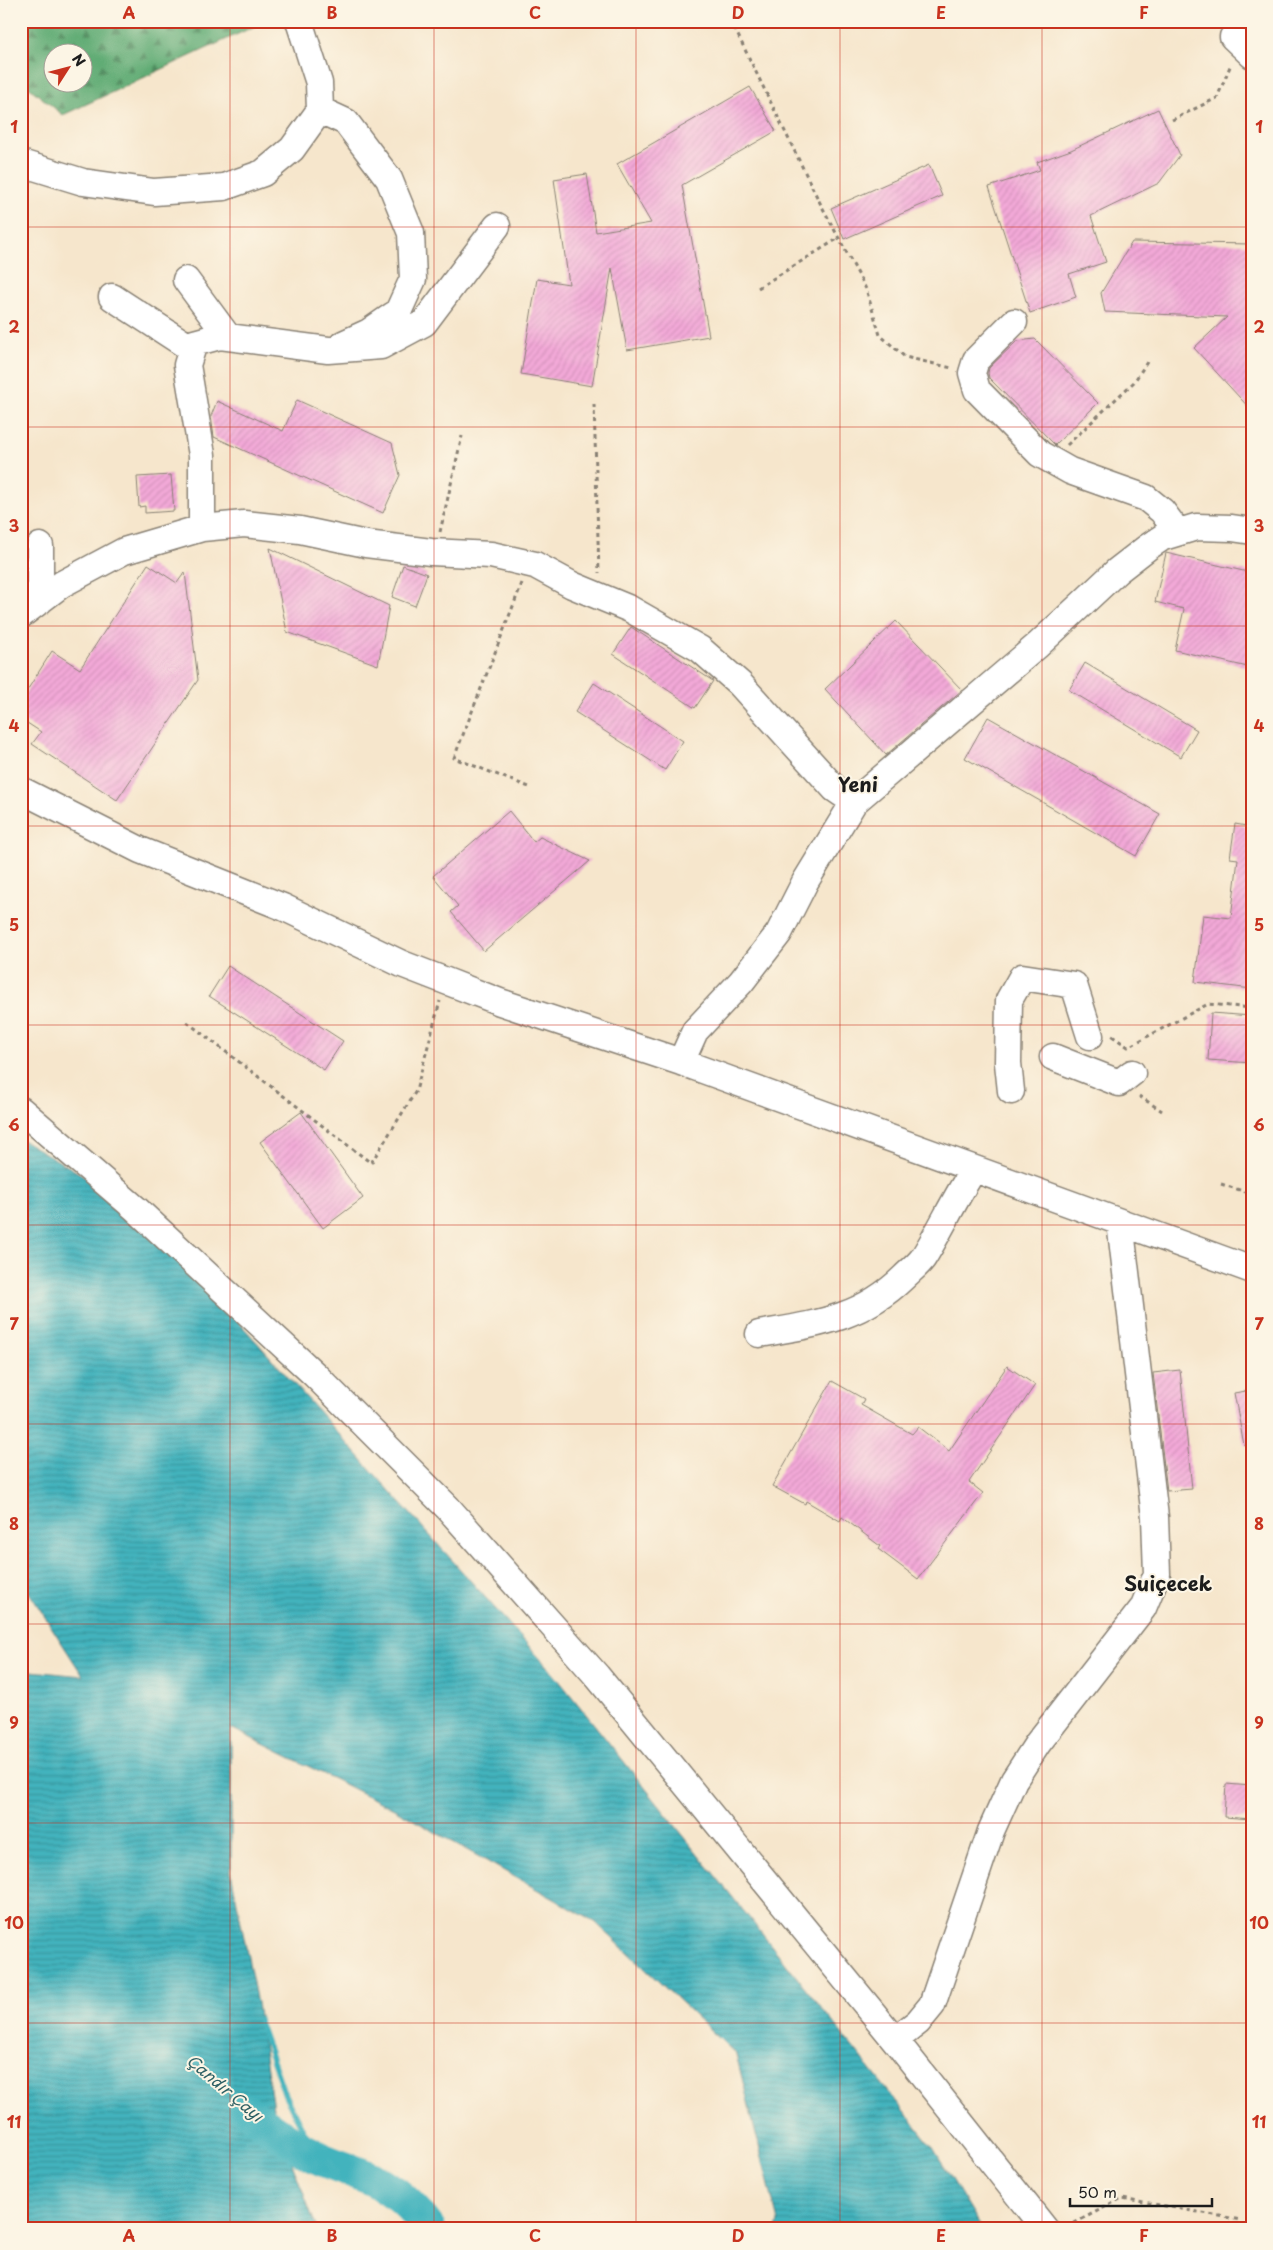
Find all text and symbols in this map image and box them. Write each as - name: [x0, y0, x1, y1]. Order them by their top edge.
- text: A: [123, 0, 136, 24]
- text: B: [327, 0, 338, 24]
- text: C: [529, 0, 541, 24]
- text: D: [732, 0, 744, 24]
- text: E: [936, 0, 946, 24]
- text: F: [1139, 0, 1149, 24]
- north arrow: [42, 42, 92, 92]
- text: N: [67, 49, 91, 71]
- text: 1: [10, 114, 18, 138]
- text: 1: [1255, 114, 1263, 138]
- text: 2: [8, 314, 20, 338]
- text: 2: [1253, 314, 1265, 338]
- text: 3: [9, 513, 19, 537]
- text: 3: [1254, 513, 1264, 537]
- text: 4: [9, 713, 20, 737]
- text: 4: [1254, 713, 1265, 737]
- district label: Yeni: [838, 769, 878, 799]
- text: 5: [9, 912, 19, 936]
- text: 5: [1254, 912, 1264, 936]
- text: 6: [8, 1112, 20, 1136]
- text: 6: [1253, 1112, 1265, 1136]
- text: 7: [9, 1311, 19, 1335]
- text: 7: [1254, 1311, 1264, 1335]
- text: 8: [9, 1511, 19, 1535]
- text: 8: [1254, 1511, 1264, 1535]
- district label: Suiçecek: [1124, 1568, 1213, 1598]
- text: 9: [9, 1710, 19, 1734]
- text: 9: [1254, 1710, 1264, 1734]
- text: 10: [4, 1910, 24, 1934]
- text: 10: [1249, 1910, 1269, 1934]
- water label: Çandır Çayı: [182, 2048, 270, 2127]
- text: 11: [7, 2109, 21, 2133]
- text: 11: [1252, 2109, 1266, 2133]
- scale bar: [1070, 2175, 1213, 2207]
- text: 50 m: [1078, 2180, 1117, 2203]
- text: A: [123, 2223, 136, 2247]
- text: B: [327, 2223, 338, 2247]
- text: C: [529, 2223, 541, 2247]
- text: D: [732, 2223, 744, 2247]
- text: E: [936, 2223, 946, 2247]
- text: F: [1139, 2223, 1149, 2247]

